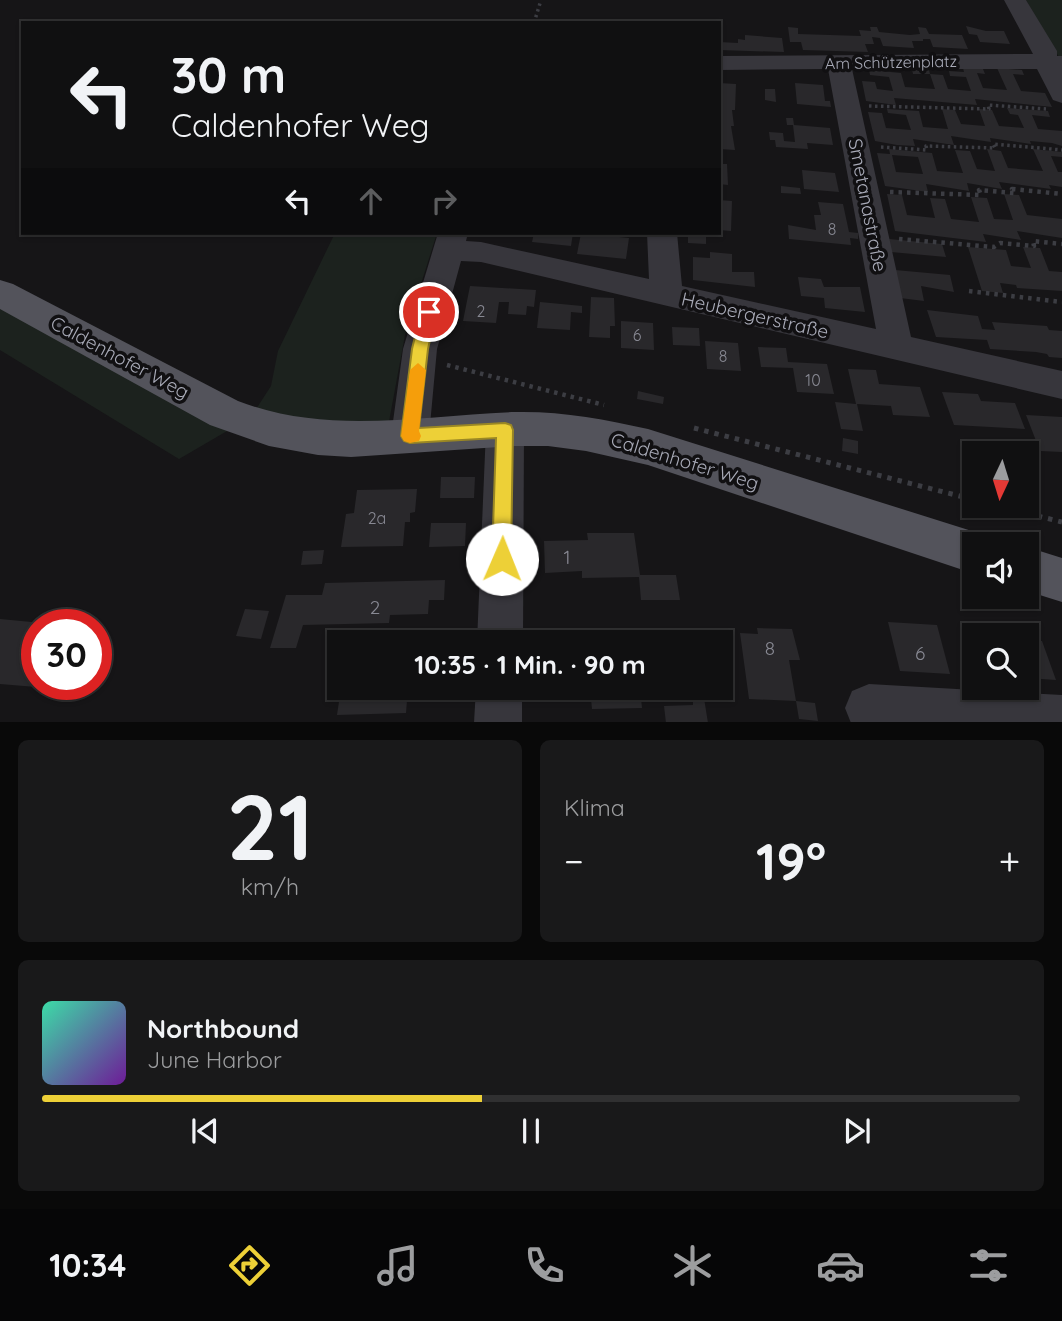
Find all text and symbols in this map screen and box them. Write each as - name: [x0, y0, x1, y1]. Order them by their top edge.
- text: 30 m: [171, 44, 286, 105]
- icon: left: [56, 49, 147, 140]
- street label: Am Schützenplatz: [825, 51, 957, 73]
- text: Caldenhofer Weg: [171, 105, 430, 145]
- street label: Smetanastraße: [843, 136, 893, 274]
- icon: left: [279, 182, 317, 220]
- icon: ahead: [352, 182, 390, 220]
- icon: right: [425, 182, 463, 220]
- house number: 8: [828, 219, 836, 239]
- pin: [399, 282, 459, 342]
- street label: Heubergerstraße: [679, 286, 831, 344]
- icon: arrive: [410, 293, 448, 331]
- house number: 2: [477, 301, 486, 321]
- street label: Caldenhofer Weg: [47, 310, 193, 404]
- house number: 6: [633, 325, 642, 345]
- house number: 8: [719, 346, 727, 366]
- house number: 10: [805, 370, 821, 390]
- street label: Caldenhofer Weg: [608, 427, 762, 495]
- north arrow: [962, 441, 1040, 518]
- map controls: [962, 441, 1039, 700]
- house number: 2a: [368, 508, 386, 528]
- position arrow: [465, 522, 539, 596]
- button: sound: [962, 532, 1039, 609]
- house number: 1: [563, 545, 571, 569]
- house number: 2: [370, 595, 380, 619]
- speed limit sign: 30: [21, 609, 112, 700]
- button: search: [962, 623, 1039, 700]
- house number: 8: [765, 636, 775, 660]
- house number: 6: [915, 641, 925, 665]
- text: 10:35 · 1 Min. · 90 m: [414, 648, 646, 681]
- text: 21: [226, 769, 314, 883]
- text: Klima: [564, 793, 625, 822]
- text: 19°: [756, 828, 826, 893]
- text: −: [564, 837, 584, 885]
- text: +: [999, 837, 1020, 885]
- text: km/h: [241, 872, 299, 901]
- text: Northbound: [147, 1012, 299, 1045]
- text: June Harbor: [147, 1045, 282, 1074]
- icon: previous: [186, 1112, 224, 1150]
- icon: pause: [512, 1112, 550, 1150]
- icon: next: [838, 1112, 876, 1150]
- icon: directions: [225, 1241, 274, 1290]
- icon: music: [373, 1241, 422, 1290]
- icon: phone: [520, 1241, 569, 1290]
- icon: climate: [668, 1241, 717, 1290]
- icon: car: [816, 1241, 865, 1290]
- icon: filters: [964, 1241, 1013, 1290]
- text: 10:34: [49, 1245, 126, 1285]

